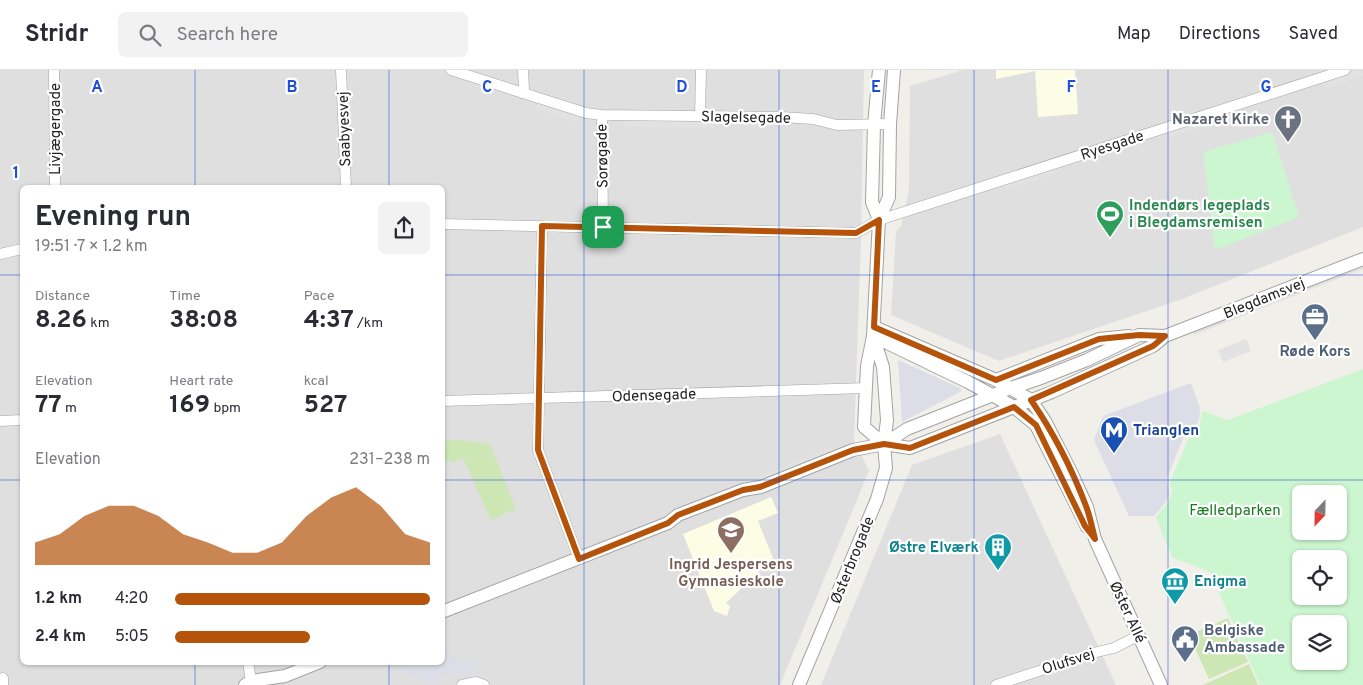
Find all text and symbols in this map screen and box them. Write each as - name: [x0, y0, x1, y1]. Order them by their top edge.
- search box: [118, 12, 468, 57]
- text: Stridr: [25, 20, 88, 50]
- icon: search: [136, 21, 164, 49]
- text: Search here: [176, 23, 278, 47]
- text: Map: [1117, 23, 1151, 46]
- text: Directions: [1179, 23, 1261, 46]
- text: Saved: [1289, 23, 1338, 46]
- text: A: [91, 78, 103, 98]
- text: B: [286, 78, 298, 98]
- text: C: [482, 78, 492, 98]
- text: D: [676, 78, 688, 98]
- text: E: [871, 78, 881, 98]
- text: F: [1066, 78, 1076, 98]
- text: G: [1261, 78, 1271, 98]
- street label: Livjægergade: [47, 83, 66, 175]
- street label: Saabyesvej: [335, 91, 356, 167]
- church icon: Nazaret Kirke: [1273, 104, 1303, 143]
- street label: Slagelsegade: [701, 108, 791, 129]
- place label: Nazaret Kirke: [1172, 111, 1269, 130]
- street label: Sorøgade: [593, 124, 614, 188]
- street label: Ryesgade: [1078, 127, 1147, 166]
- text: 1: [13, 164, 19, 184]
- place label: Indendørs legeplads i Blegdamsremisen: [1129, 197, 1270, 233]
- sports icon: Indendørs legeplads i Blegdamsremisen: [1095, 199, 1125, 238]
- text: Evening run: [35, 200, 191, 236]
- button: share: [378, 202, 430, 254]
- pin: [582, 206, 624, 248]
- icon: arrive: [589, 213, 617, 241]
- text: 19:51 · 7 × 1.2 km: [35, 237, 148, 257]
- street label: Blegdamsvej: [1221, 274, 1308, 324]
- text: Distance: [35, 288, 90, 305]
- text: Time: [169, 288, 201, 305]
- text: Pace: [304, 288, 334, 305]
- office icon: Røde Kors: [1300, 302, 1330, 341]
- text: 8.26: [35, 305, 87, 337]
- text: 38:08: [169, 305, 238, 337]
- text: 4:37: [304, 305, 354, 337]
- text: km: [87, 315, 110, 332]
- text: /km: [354, 315, 383, 332]
- place label: Røde Kors: [1279, 343, 1351, 362]
- text: Elevation: [35, 373, 93, 390]
- text: Heart rate: [169, 373, 233, 390]
- text: kcal: [304, 373, 329, 390]
- street label: Odensegade: [612, 386, 697, 407]
- text: 77: [35, 390, 62, 422]
- text: 169: [169, 390, 210, 422]
- text: 527: [304, 390, 347, 422]
- text: m: [62, 400, 77, 417]
- text: bpm: [210, 400, 241, 417]
- metro station icon: Trianglen: [1099, 415, 1129, 454]
- place label: Trianglen: [1133, 422, 1199, 441]
- text: Elevation: [35, 450, 101, 470]
- text: 231–238 m: [349, 450, 430, 470]
- north arrow: [1292, 485, 1348, 540]
- map controls: [1292, 485, 1347, 670]
- park label: Fælledparken: [1189, 502, 1281, 521]
- street label: Østerbrogade: [827, 514, 880, 607]
- school or university icon: Ingrid Jespersens Gymnasieskole: [716, 515, 746, 554]
- building icon: Østre Elværk: [983, 532, 1013, 571]
- place label: Østre Elværk: [889, 539, 979, 558]
- button: locate: [1292, 550, 1347, 605]
- place label: Ingrid Jespersens Gymnasieskole: [669, 556, 793, 592]
- museum icon: Enigma: [1160, 566, 1190, 605]
- place label: Enigma: [1194, 573, 1247, 592]
- street label: Øster Allé: [1104, 579, 1149, 647]
- text: 1.2 km: [35, 589, 82, 609]
- text: 4:20: [115, 589, 149, 609]
- button: layers: [1292, 615, 1347, 670]
- place label: Belgiske Ambassade: [1204, 622, 1285, 658]
- public building icon: Belgiske Ambassade: [1170, 624, 1200, 663]
- text: 2.4 km: [35, 627, 86, 647]
- text: 5:05: [115, 627, 149, 647]
- street label: Olufsvej: [1040, 645, 1097, 680]

